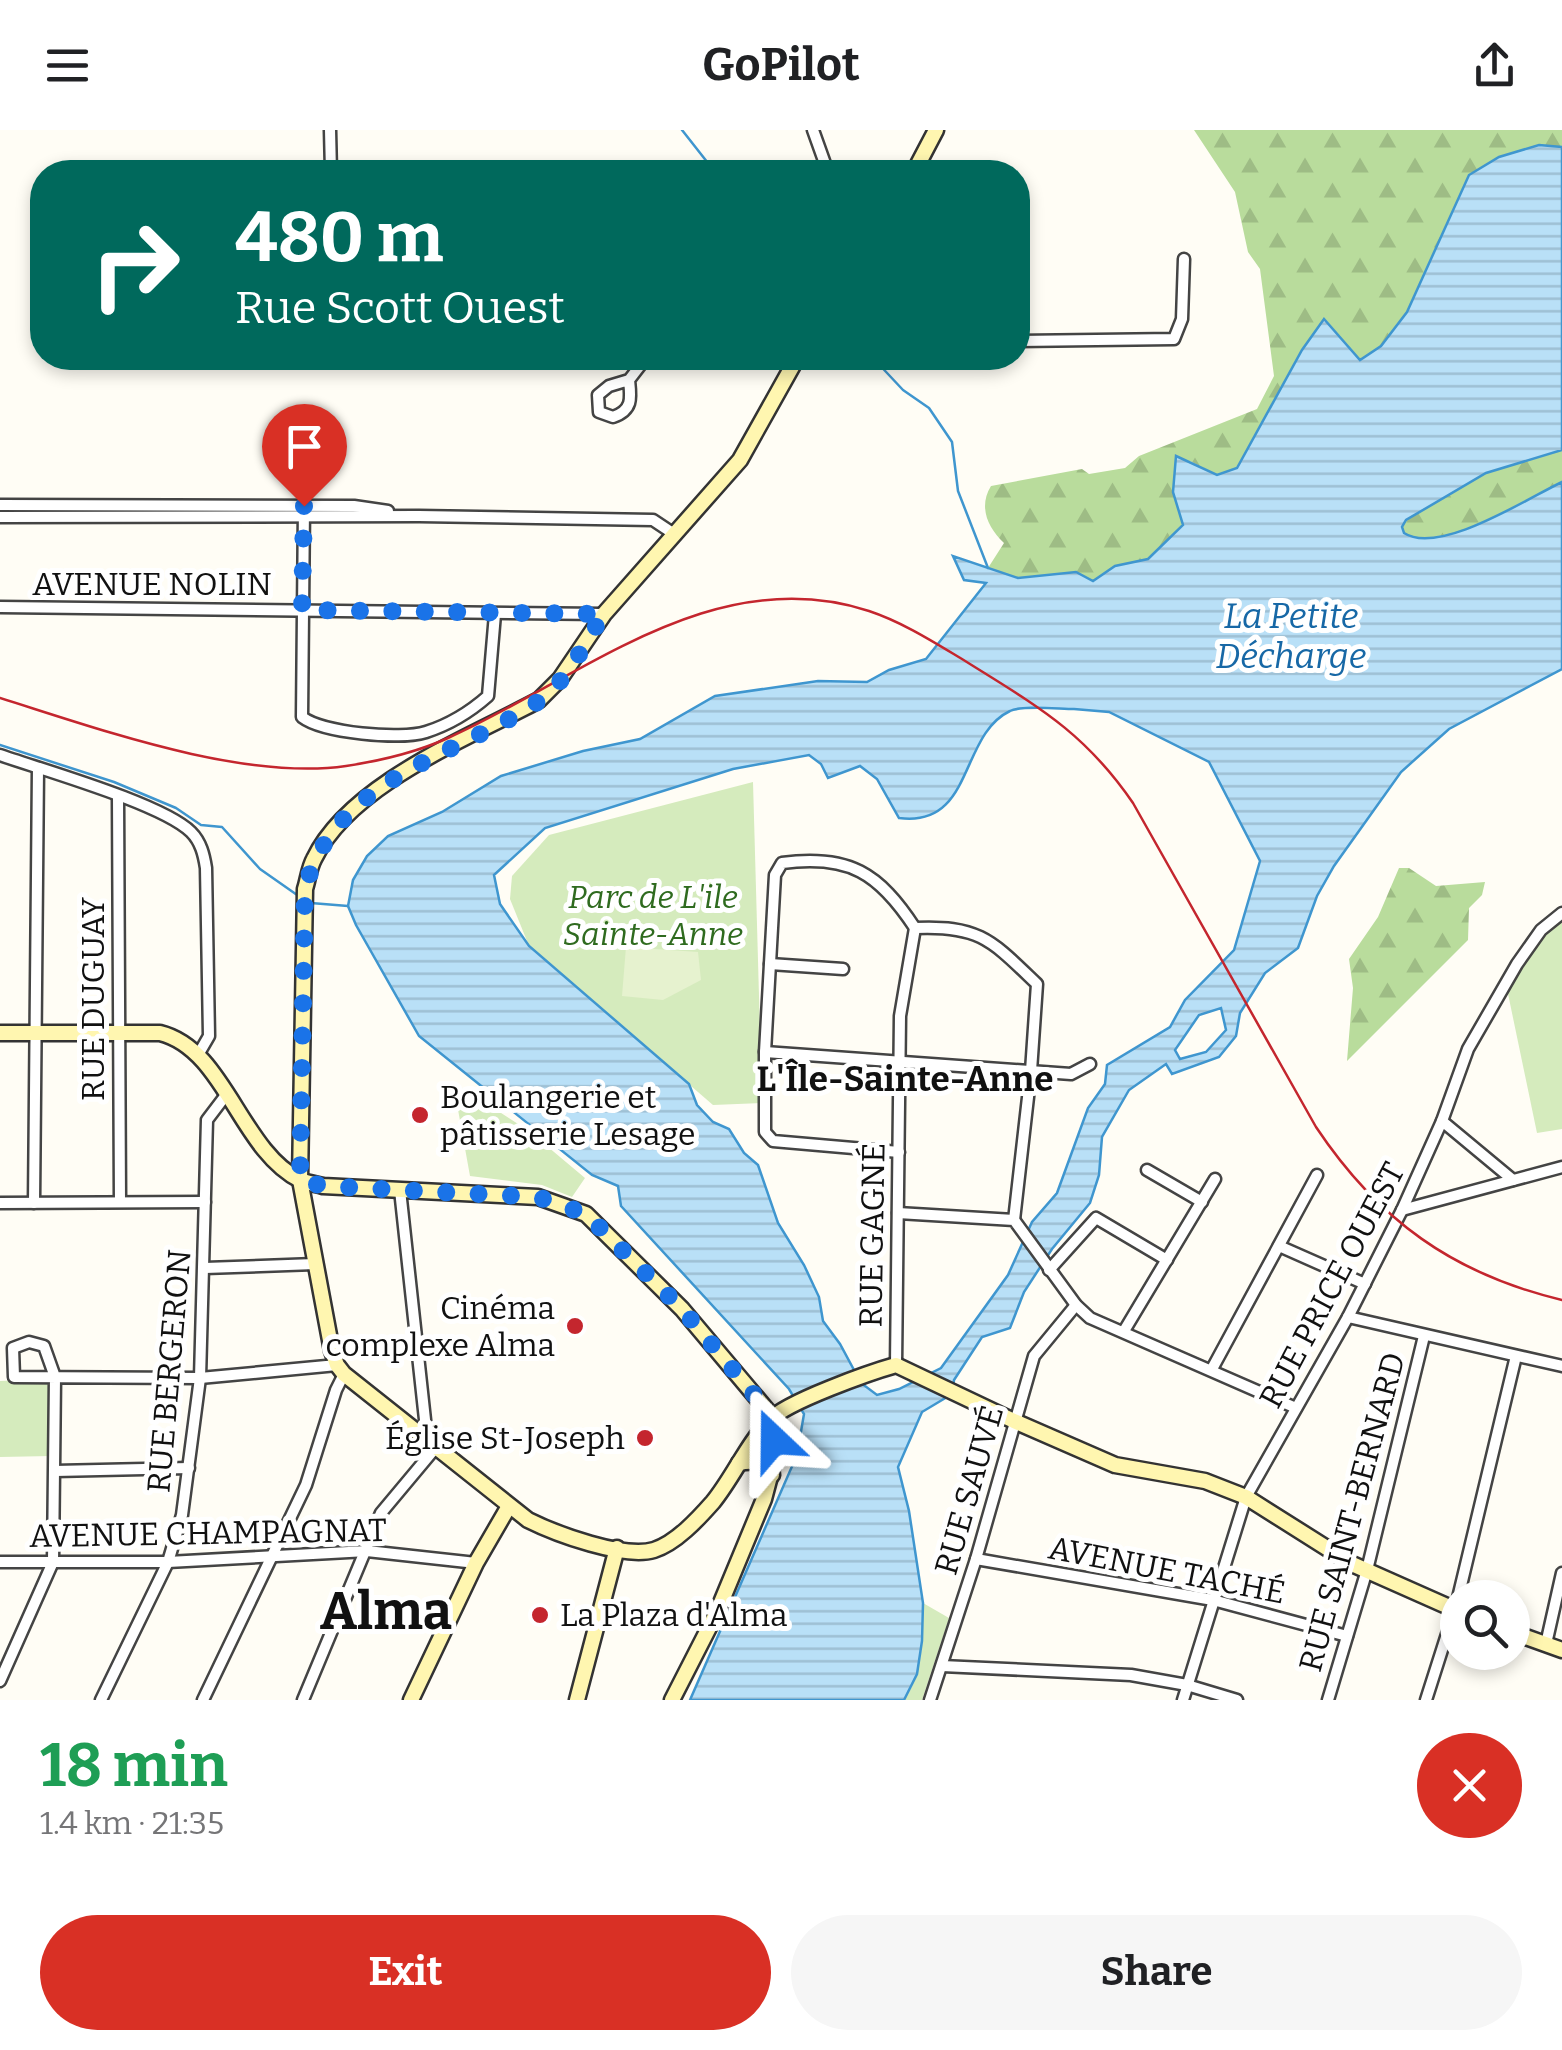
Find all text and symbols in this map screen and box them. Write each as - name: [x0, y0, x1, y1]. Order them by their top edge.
- icon: menu: [40, 38, 95, 93]
- text: GoPilot: [702, 38, 860, 92]
- icon: share: [1467, 38, 1522, 93]
- text: 480 m: [235, 196, 444, 280]
- icon: right: [70, 200, 200, 330]
- text: Rue Scott Ouest: [235, 281, 565, 335]
- pin: [262, 404, 347, 507]
- icon: arrive: [277, 419, 332, 474]
- street label: AVENUE NOLIN: [32, 565, 272, 603]
- water label: La Petite Décharge: [1216, 595, 1366, 677]
- park label: Parc de L'ile Sainte-Anne: [563, 878, 743, 953]
- street label: RUE DUGUAY: [74, 897, 112, 1101]
- district label: L'Île-Sainte-Anne: [757, 1058, 1053, 1100]
- place label: Boulangerie et pâtisserie Lesage: [440, 1078, 696, 1153]
- marker: Boulangerie et pâtisserie Lesage: [409, 1104, 431, 1126]
- street label: RUE GAGNÉ: [851, 1142, 893, 1328]
- street label: RUE PRICE OUEST: [1251, 1156, 1413, 1414]
- street label: RUE BERGERON: [139, 1248, 199, 1494]
- place label: Cinéma complexe Alma: [325, 1289, 555, 1364]
- marker: Cinéma complexe Alma: [564, 1315, 586, 1337]
- street label: RUE SAINT-BERNARD: [1291, 1348, 1413, 1676]
- position arrow: [722, 1388, 826, 1492]
- street label: RUE SAUVÉ: [927, 1401, 1011, 1579]
- place label: Église St-Joseph: [385, 1419, 625, 1457]
- marker: Église St-Joseph: [634, 1427, 656, 1449]
- street label: AVENUE CHAMPAGNAT: [29, 1511, 387, 1555]
- street label: AVENUE TACHÉ: [1046, 1528, 1288, 1612]
- district label: Alma: [320, 1580, 452, 1643]
- map controls: [1440, 1580, 1530, 1670]
- button: search: [1440, 1580, 1530, 1670]
- place label: La Plaza d'Alma: [560, 1596, 788, 1634]
- marker: La Plaza d'Alma: [529, 1604, 551, 1626]
- text: 18 min: [40, 1730, 228, 1802]
- button: close: [1417, 1733, 1522, 1838]
- text: 1.4 km · 21:35: [40, 1804, 224, 1842]
- button: Exit: [40, 1915, 771, 2030]
- button: Share: [791, 1915, 1522, 2030]

